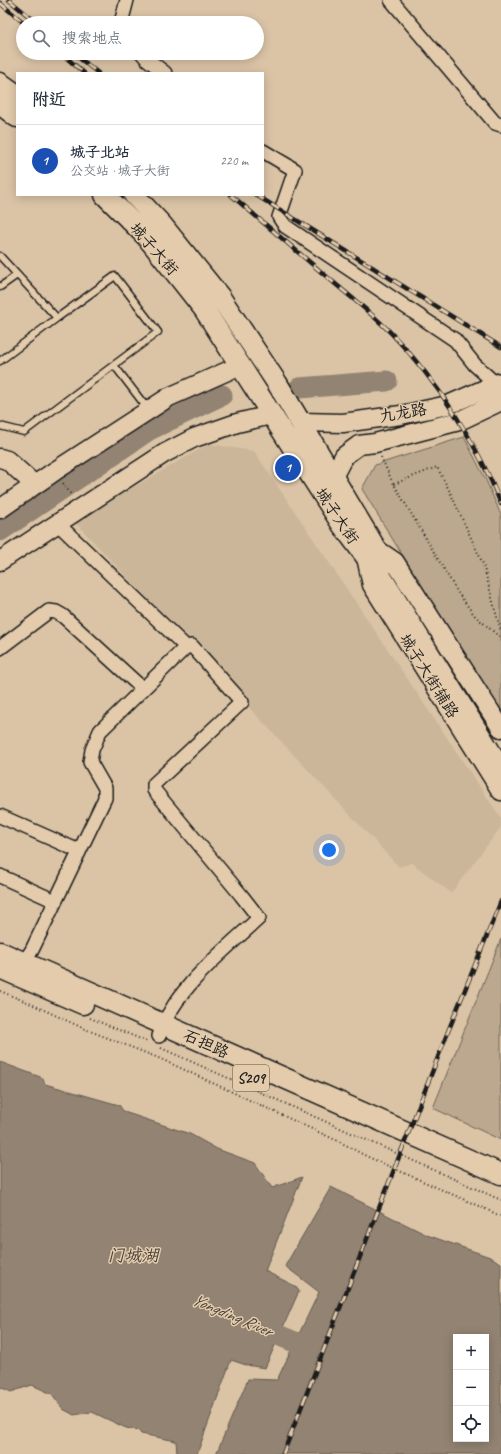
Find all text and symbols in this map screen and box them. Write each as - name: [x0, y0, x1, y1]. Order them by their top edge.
- search box: [16, 16, 264, 60]
- icon: search: [30, 27, 52, 49]
- text: 搜索地点: [62, 29, 122, 48]
- text: 附近: [32, 89, 66, 110]
- text: 城子北站: [70, 143, 130, 162]
- text: 1: [42, 153, 48, 169]
- text: 220 m: [220, 153, 248, 169]
- text: 公交站 · 城子大街: [70, 163, 170, 179]
- street label: 城子大街: [125, 218, 183, 280]
- street label: 九龙路: [378, 399, 428, 427]
- pin: 1: [275, 453, 301, 483]
- street label: 城子大街: [311, 484, 363, 548]
- street label: 城子大街辅路: [395, 630, 463, 722]
- your location: [319, 840, 339, 860]
- street label: 石担路: [180, 1025, 232, 1063]
- road number: S209: [233, 1065, 269, 1091]
- water label: 门城湖: [108, 1245, 160, 1266]
- water label: Yongding River: [189, 1289, 278, 1342]
- map controls: [453, 1334, 489, 1442]
- button: +: [453, 1334, 489, 1370]
- button: −: [453, 1370, 489, 1406]
- button: locate: [453, 1406, 489, 1442]

